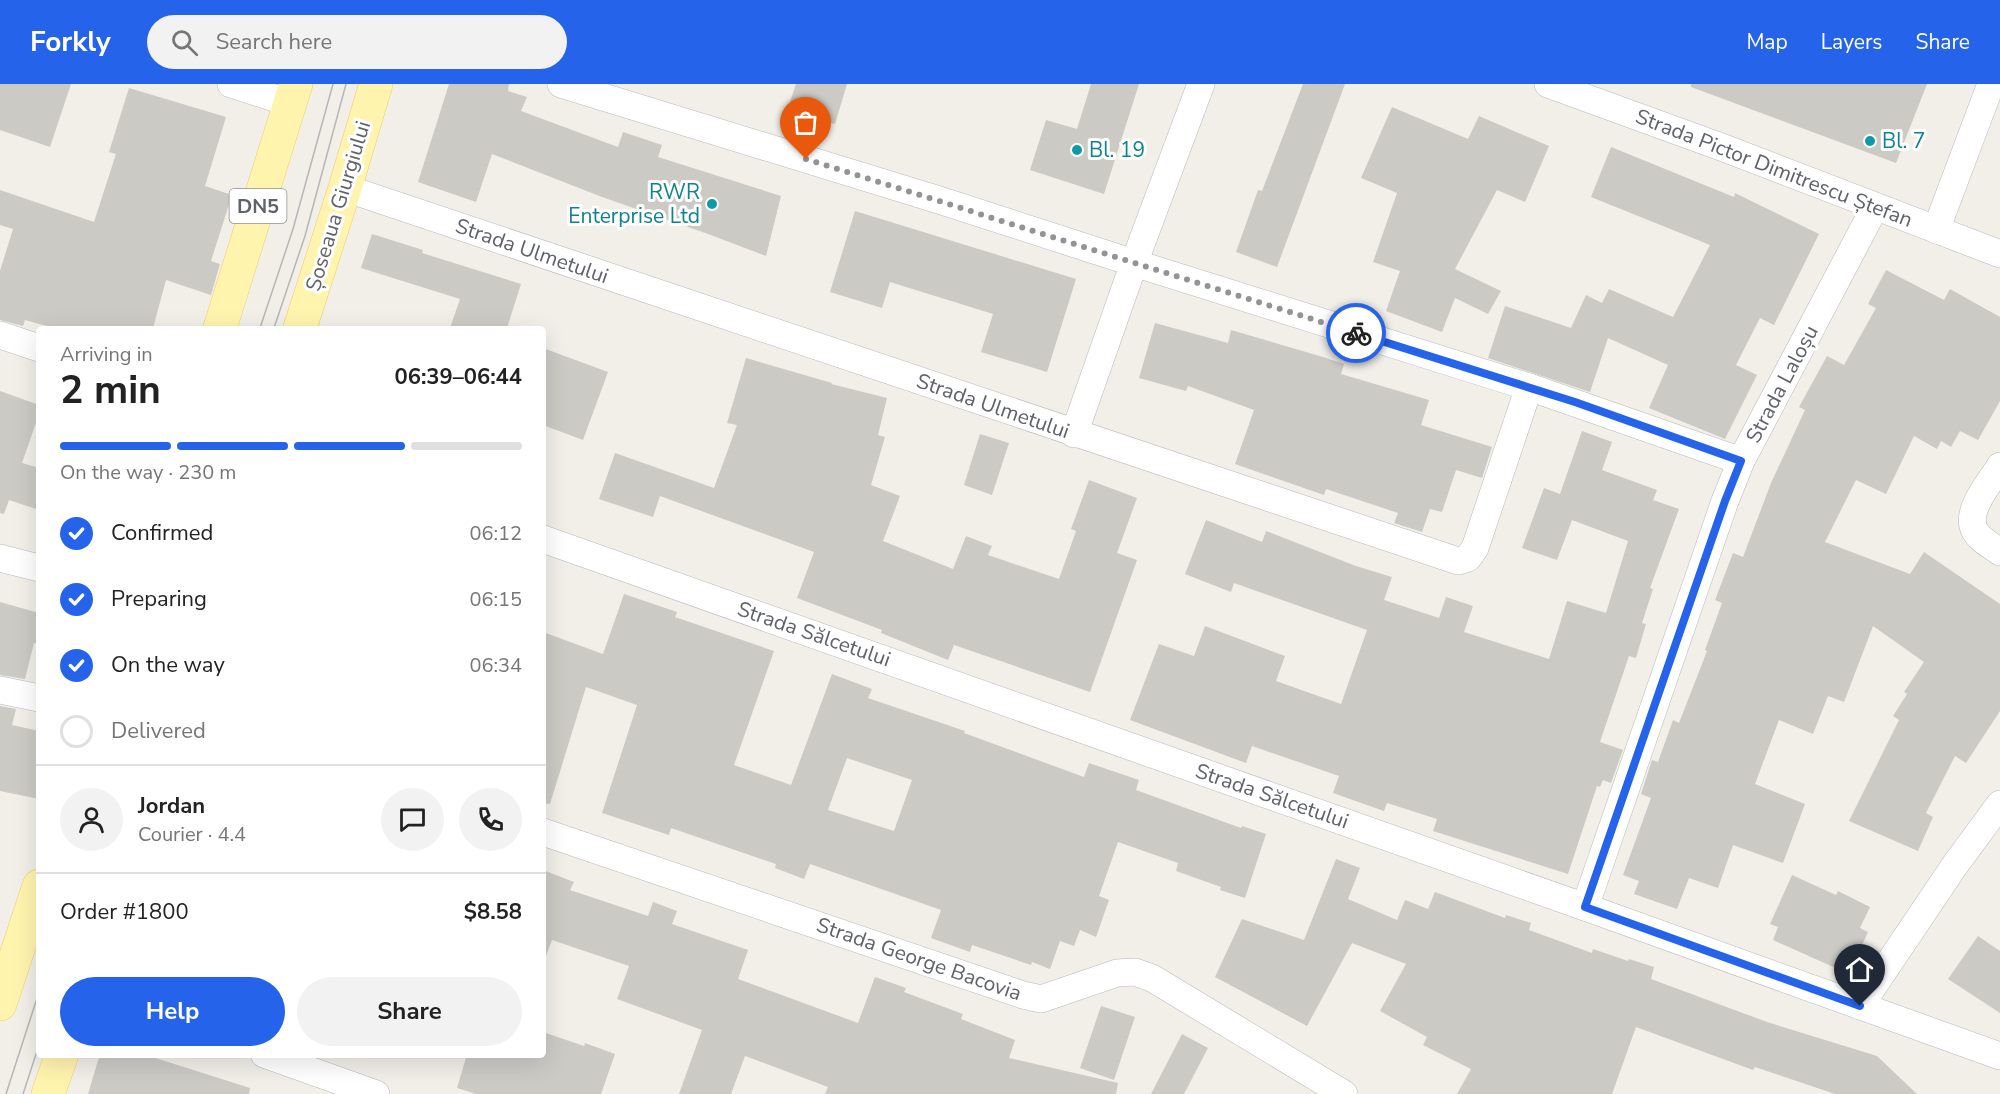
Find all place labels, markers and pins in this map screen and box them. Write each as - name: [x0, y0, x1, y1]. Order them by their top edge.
- pin: [780, 97, 831, 159]
- place label: Bl. 7: [1882, 127, 1925, 155]
- marker: Bl. 7: [1863, 134, 1877, 148]
- place label: Bl. 19: [1089, 136, 1145, 164]
- marker: Bl. 19: [1070, 143, 1084, 157]
- place label: RWR Enterprise Ltd: [568, 178, 700, 230]
- marker: RWR Enterprise Ltd: [705, 197, 719, 211]
- pin: [1834, 944, 1885, 1006]

